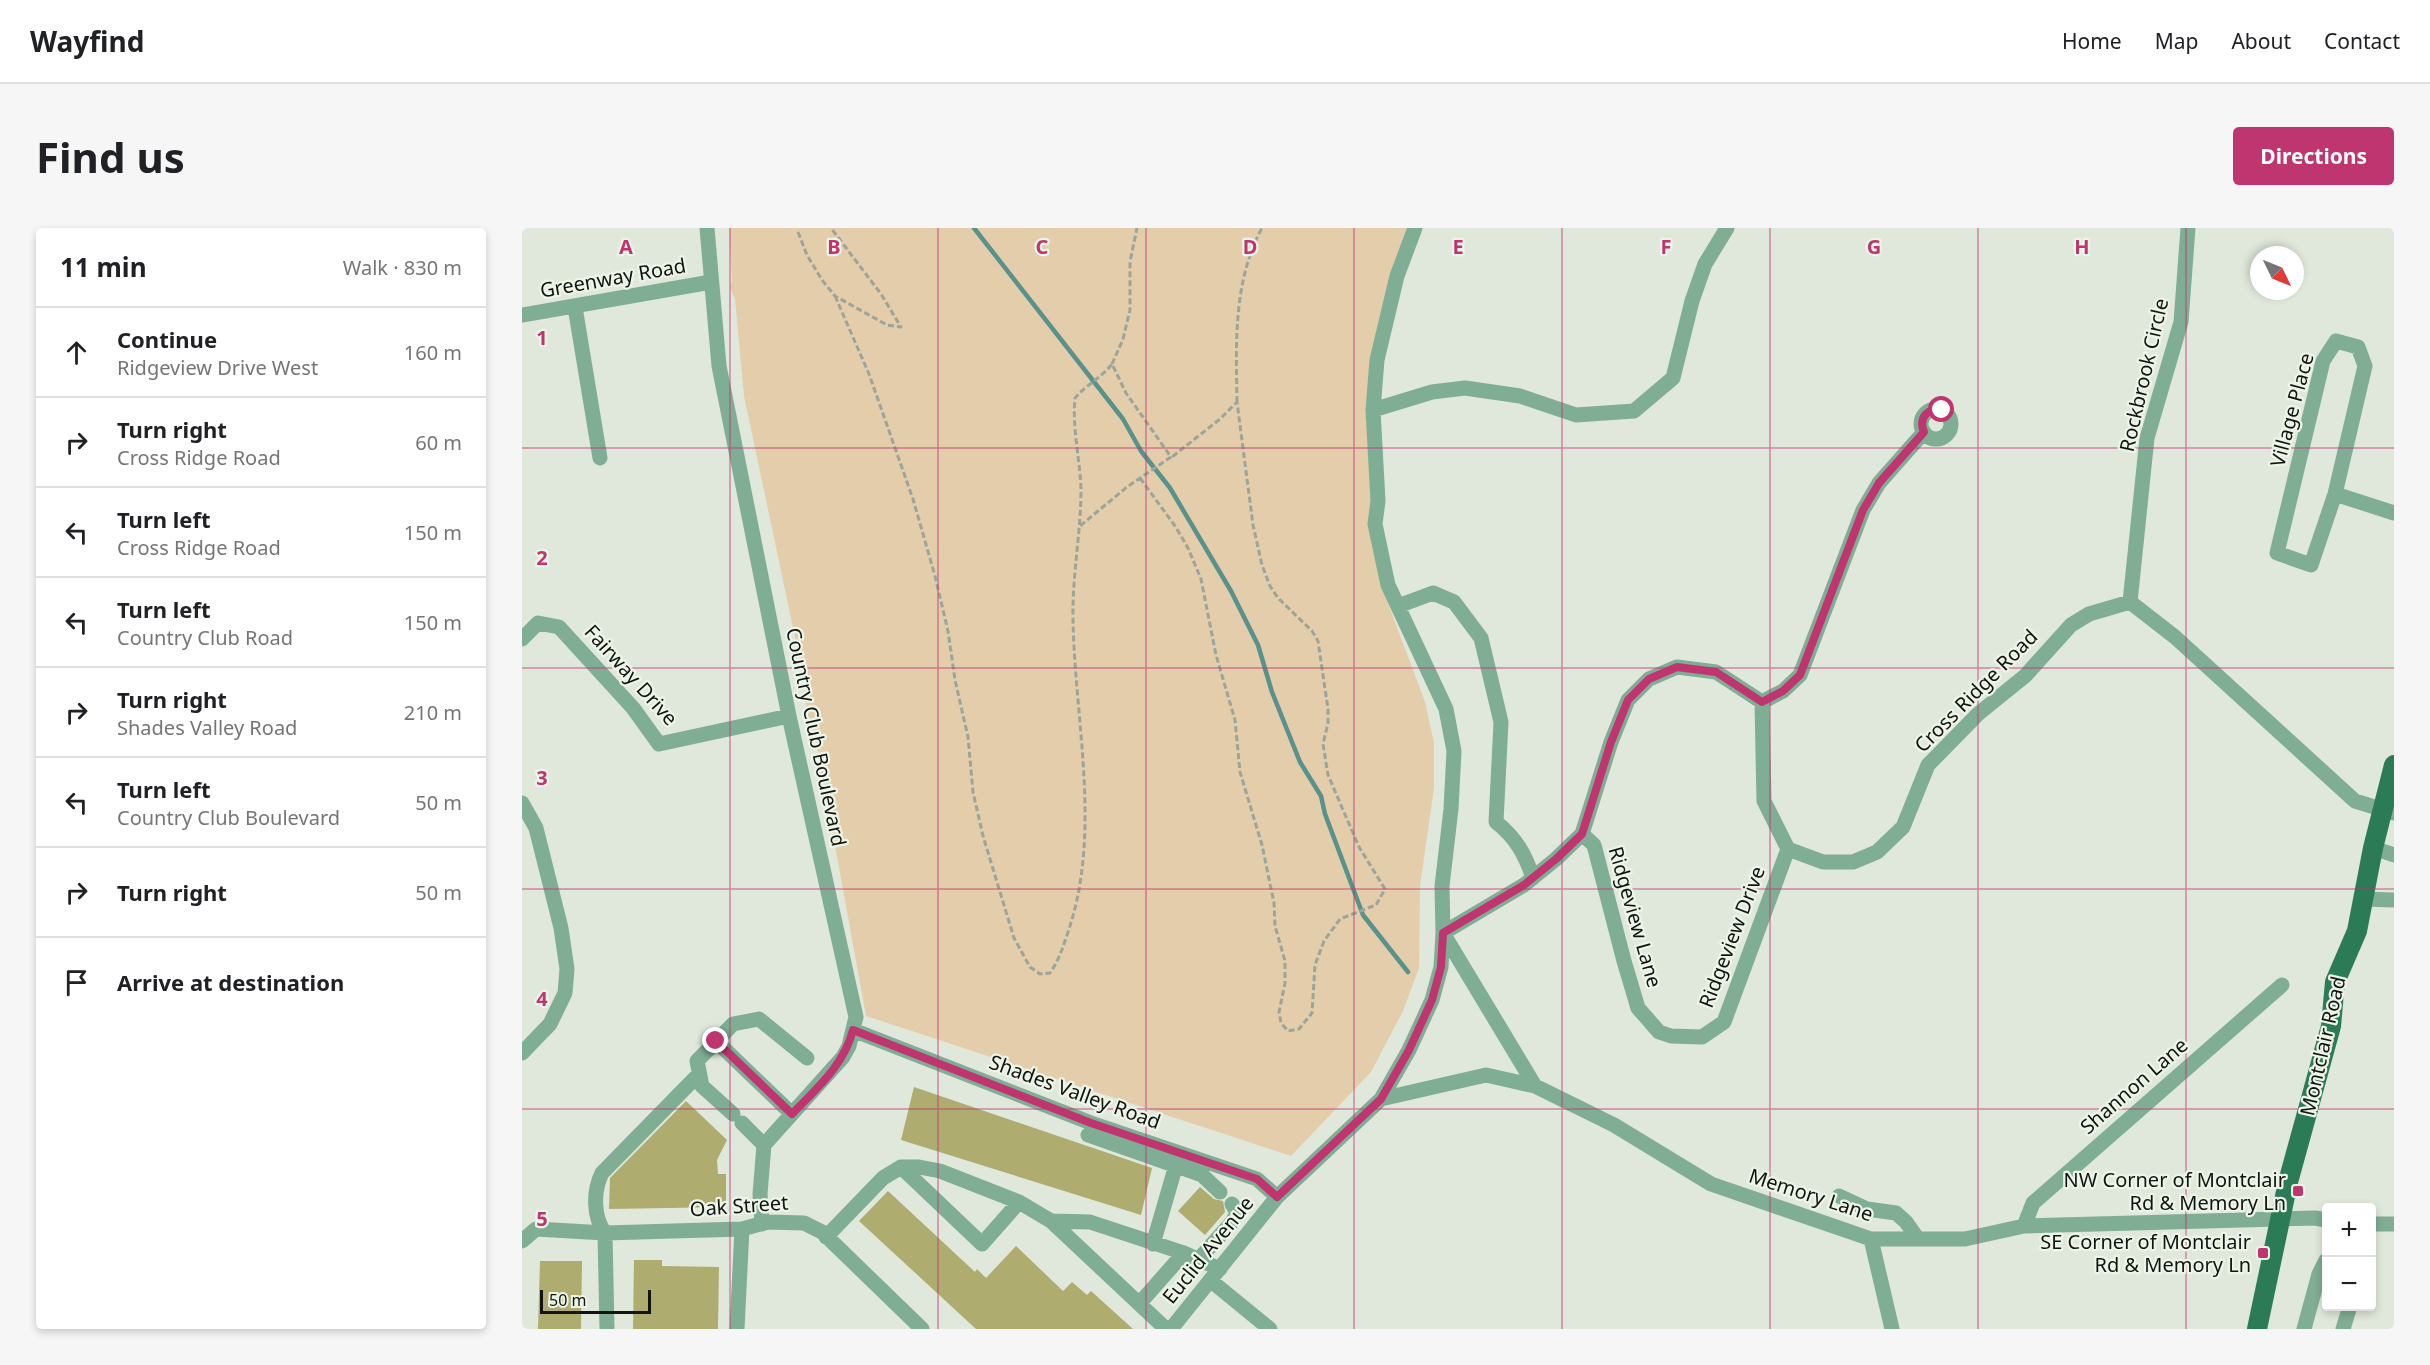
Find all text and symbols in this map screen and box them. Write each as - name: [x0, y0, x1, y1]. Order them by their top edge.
- text: Wayfind: [30, 22, 144, 60]
- text: Home: [2062, 27, 2122, 55]
- text: Map: [2155, 27, 2198, 55]
- text: About: [2231, 27, 2291, 55]
- text: Contact: [2324, 27, 2400, 55]
- button: Directions: [2233, 127, 2394, 185]
- text: Find us: [36, 128, 185, 185]
- text: A: [619, 233, 633, 260]
- text: B: [827, 233, 841, 260]
- text: C: [1036, 233, 1049, 260]
- text: D: [1243, 233, 1257, 260]
- text: E: [1452, 233, 1464, 260]
- text: F: [1661, 233, 1671, 260]
- text: G: [1867, 233, 1881, 260]
- text: H: [2074, 233, 2090, 260]
- north arrow: [2250, 246, 2304, 300]
- text: 11 min: [60, 249, 147, 285]
- street label: Greenway Road: [538, 251, 688, 304]
- text: Walk · 830 m: [343, 254, 462, 281]
- street label: Rockbrook Circle: [2113, 295, 2174, 454]
- text: Continue: [117, 324, 217, 354]
- text: 1: [536, 324, 548, 351]
- icon: ahead: [60, 336, 93, 369]
- text: 160 m: [404, 339, 462, 366]
- street label: Village Place: [2263, 350, 2320, 470]
- text: Ridgeview Drive West: [117, 354, 318, 381]
- route start: [1928, 396, 1954, 422]
- text: Turn right: [117, 414, 227, 444]
- icon: right: [60, 426, 93, 459]
- text: 60 m: [415, 429, 462, 456]
- text: Cross Ridge Road: [117, 444, 281, 471]
- text: Turn left: [117, 504, 211, 534]
- icon: left: [60, 516, 93, 549]
- text: 150 m: [404, 519, 462, 546]
- text: Cross Ridge Road: [117, 534, 281, 561]
- text: 2: [536, 544, 548, 571]
- text: Turn left: [117, 594, 211, 624]
- icon: left: [60, 606, 93, 639]
- text: 150 m: [404, 609, 462, 636]
- street label: Fairway Drive: [579, 619, 684, 731]
- street label: Cross Ridge Road: [1908, 623, 2043, 758]
- text: Country Club Road: [117, 624, 293, 651]
- street label: Country Club Boulevard: [780, 625, 853, 849]
- text: Turn right: [117, 684, 227, 714]
- icon: right: [60, 696, 93, 729]
- text: 210 m: [404, 699, 462, 726]
- text: Shades Valley Road: [117, 714, 297, 741]
- text: 3: [536, 764, 548, 791]
- text: Turn left: [117, 774, 211, 804]
- icon: left: [60, 786, 93, 819]
- text: 50 m: [415, 789, 462, 816]
- text: Country Club Boulevard: [117, 804, 340, 831]
- street label: Ridgeview Lane: [1602, 843, 1669, 991]
- street label: Ridgeview Drive: [1692, 862, 1771, 1012]
- icon: right: [60, 876, 93, 909]
- text: Turn right: [117, 877, 227, 907]
- text: 50 m: [415, 879, 462, 906]
- icon: arrive: [60, 966, 93, 999]
- text: Arrive at destination: [117, 967, 344, 997]
- street label: Montclair Road: [2293, 973, 2352, 1118]
- text: 4: [536, 985, 548, 1012]
- route end: [702, 1027, 728, 1053]
- street label: Shannon Lane: [2074, 1031, 2193, 1140]
- street label: Shades Valley Road: [986, 1048, 1165, 1135]
- street label: Memory Lane: [1746, 1162, 1877, 1227]
- place label: NW Corner of Montclair Rd & Memory Ln: [2064, 1166, 2286, 1216]
- marker: NW Corner of Montclair Rd & Memory Ln: [2291, 1184, 2305, 1198]
- street label: Oak Street: [689, 1189, 789, 1222]
- street label: Euclid Avenue: [1156, 1190, 1259, 1309]
- map controls: [2322, 1203, 2376, 1311]
- button: +: [2322, 1203, 2376, 1257]
- text: 5: [536, 1205, 548, 1232]
- place label: SE Corner of Montclair Rd & Memory Ln: [2040, 1228, 2251, 1278]
- marker: SE Corner of Montclair Rd & Memory Ln: [2256, 1246, 2270, 1260]
- button: −: [2322, 1257, 2376, 1311]
- scale bar: [540, 1287, 651, 1314]
- text: 50 m: [549, 1289, 586, 1311]

